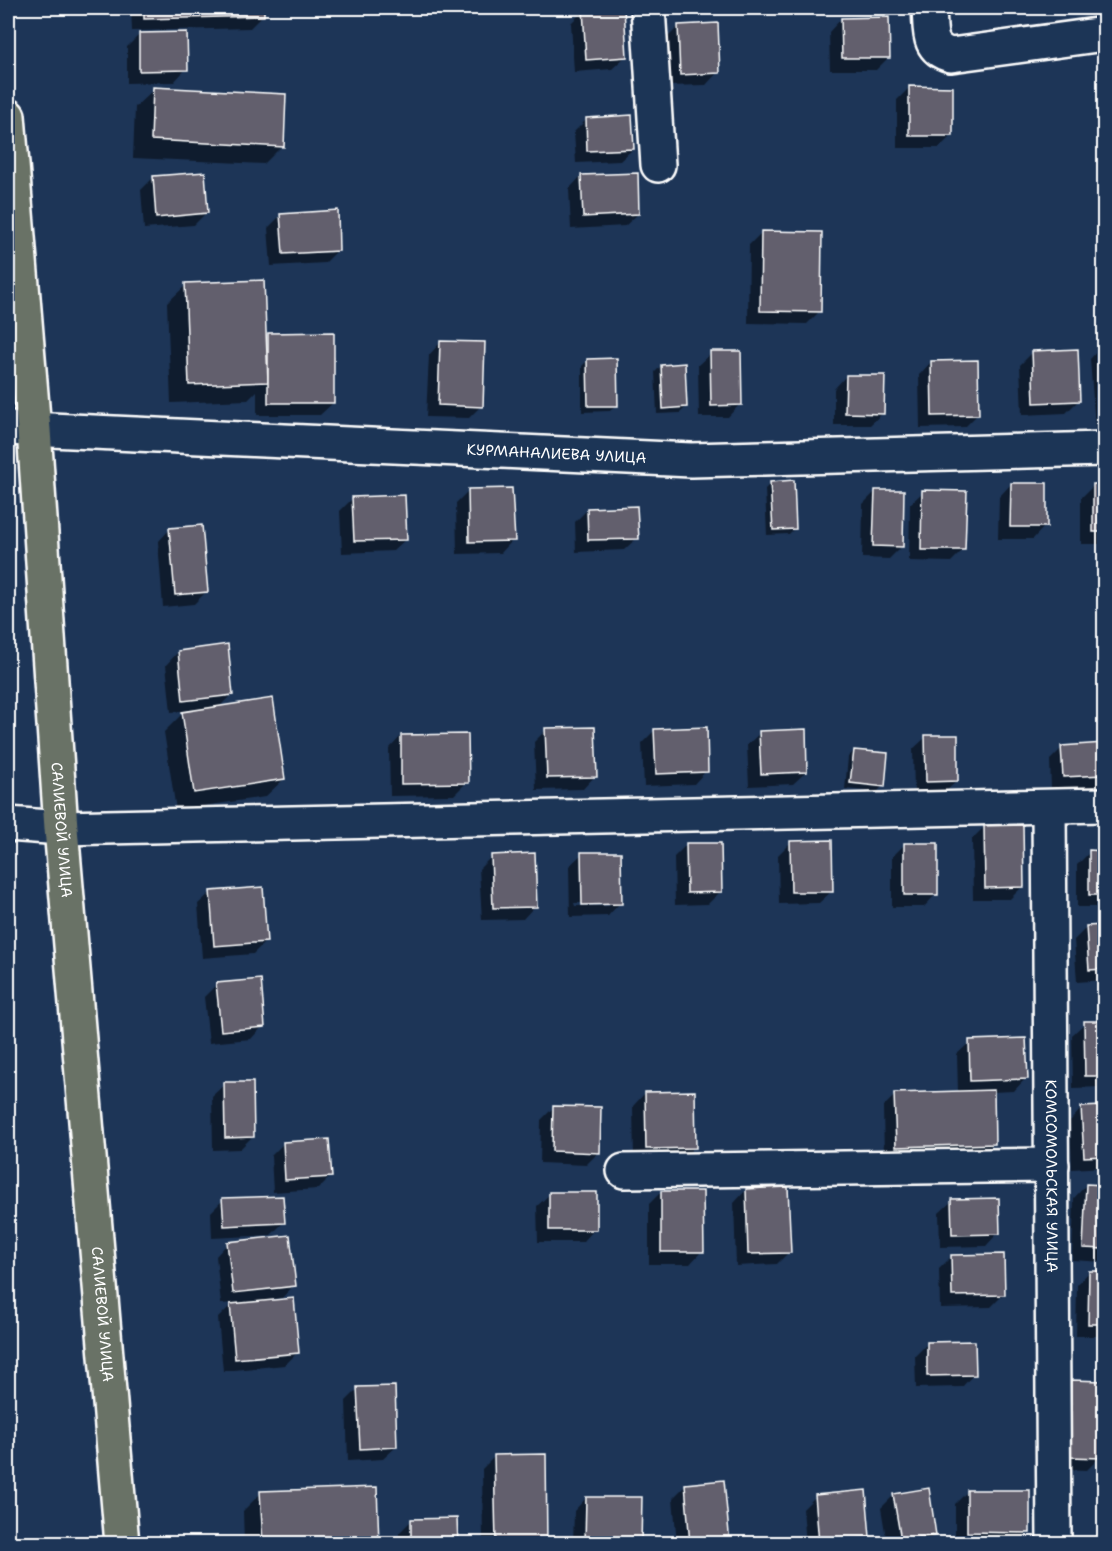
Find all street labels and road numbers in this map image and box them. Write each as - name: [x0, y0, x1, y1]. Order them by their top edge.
- street label: КУРМАНАЛИЕВА УЛИЦА: [466, 439, 647, 468]
- street label: САЛИЕВОЙ УЛИЦА: [47, 761, 77, 899]
- street label: КОМСОМОЛЬСКАЯ УЛИЦА: [1041, 1079, 1062, 1273]
- street label: САЛИЕВОЙ УЛИЦА: [87, 1246, 118, 1383]

